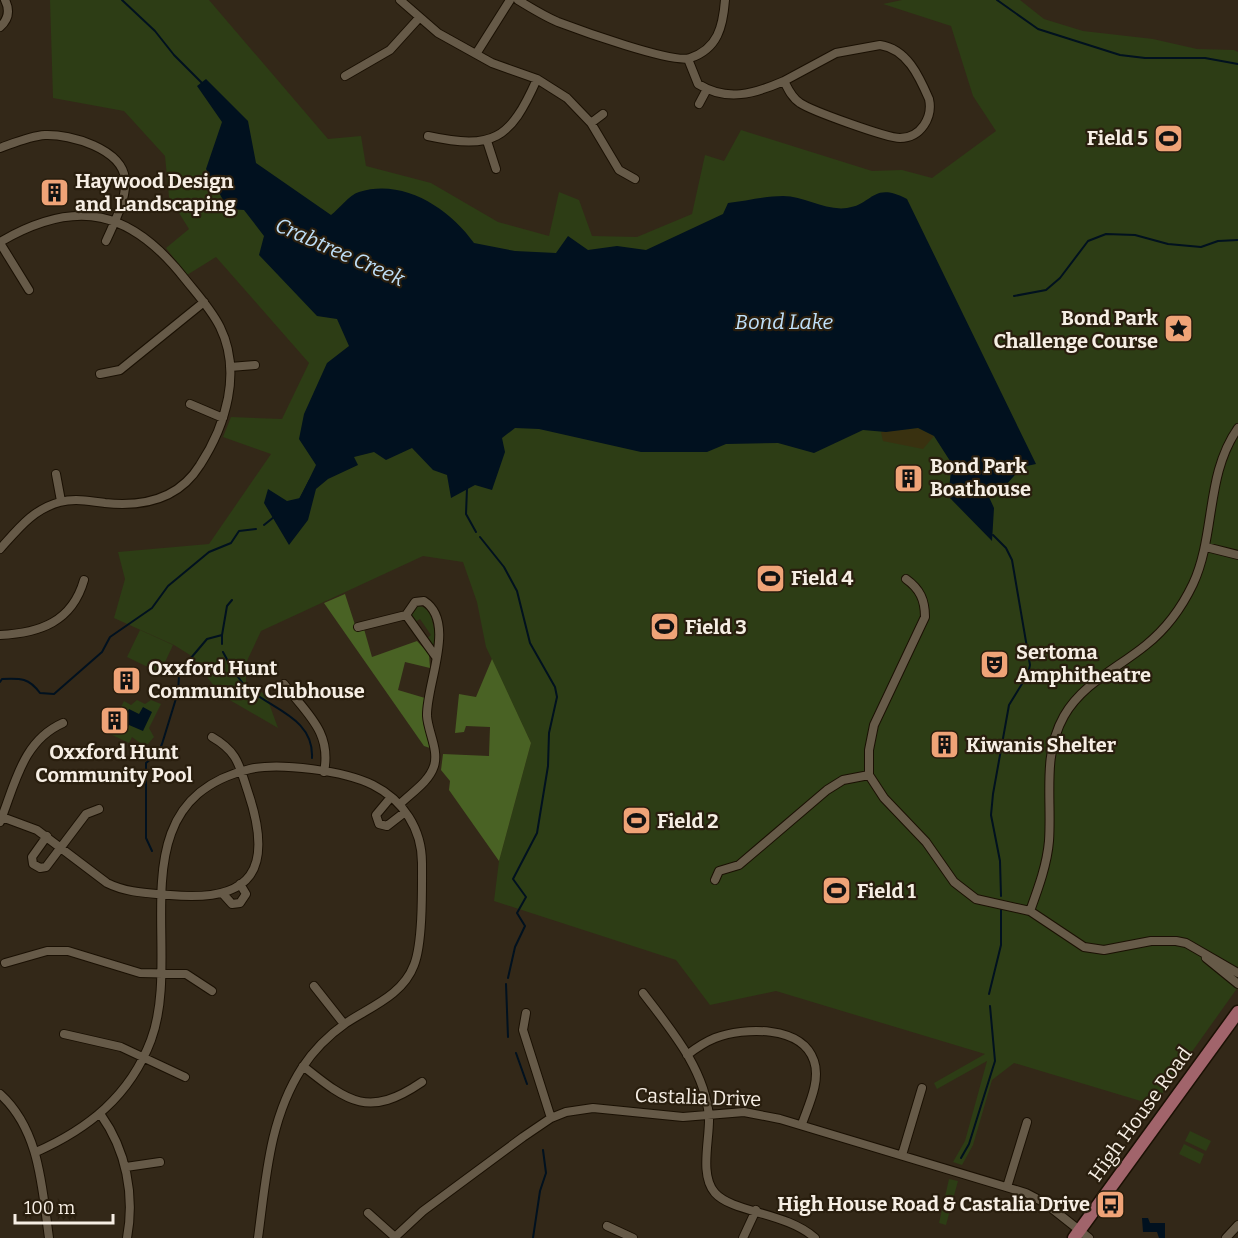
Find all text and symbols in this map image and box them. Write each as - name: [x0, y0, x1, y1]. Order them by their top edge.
- sports icon: Field 5: [1153, 122, 1185, 154]
- place label: Field 5: [1087, 126, 1148, 150]
- place label: Haywood Design and Landscaping: [75, 169, 236, 216]
- building icon: Haywood Design and Landscaping: [38, 177, 70, 209]
- water label: Crabtree Creek: [271, 212, 409, 292]
- place label: Bond Park Challenge Course: [994, 306, 1158, 353]
- water label: Bond Lake: [735, 309, 834, 335]
- place icon: Bond Park Challenge Course: [1163, 313, 1195, 345]
- place label: Bond Park Boathouse: [930, 454, 1031, 501]
- building icon: Bond Park Boathouse: [893, 462, 925, 494]
- sports icon: Field 4: [754, 562, 786, 594]
- place label: Field 4: [791, 566, 853, 590]
- sports icon: Field 3: [648, 611, 680, 643]
- place label: Field 3: [685, 615, 747, 639]
- place label: Sertoma Amphitheatre: [1016, 640, 1151, 687]
- theatre icon: Sertoma Amphitheatre: [979, 648, 1011, 680]
- place label: Oxxford Hunt Community Clubhouse: [148, 656, 365, 703]
- building icon: Oxxford Hunt Community Clubhouse: [111, 664, 143, 696]
- building icon: Oxxford Hunt Community Pool: [98, 705, 130, 737]
- building icon: Kiwanis Shelter: [929, 729, 961, 761]
- place label: Kiwanis Shelter: [966, 733, 1117, 757]
- place label: Oxxford Hunt Community Pool: [35, 740, 193, 787]
- sports icon: Field 2: [620, 805, 652, 837]
- place label: Field 2: [657, 809, 719, 833]
- sports icon: Field 1: [820, 875, 852, 907]
- place label: Field 1: [857, 879, 916, 903]
- street label: High House Road: [1083, 1042, 1197, 1186]
- street label: Castalia Drive: [634, 1083, 762, 1111]
- scale bar: [15, 1187, 112, 1225]
- bus stop icon: High House Road & Castalia Drive: [1095, 1188, 1127, 1220]
- place label: High House Road & Castalia Drive: [777, 1192, 1090, 1216]
- text: 100 m: [24, 1197, 75, 1219]

